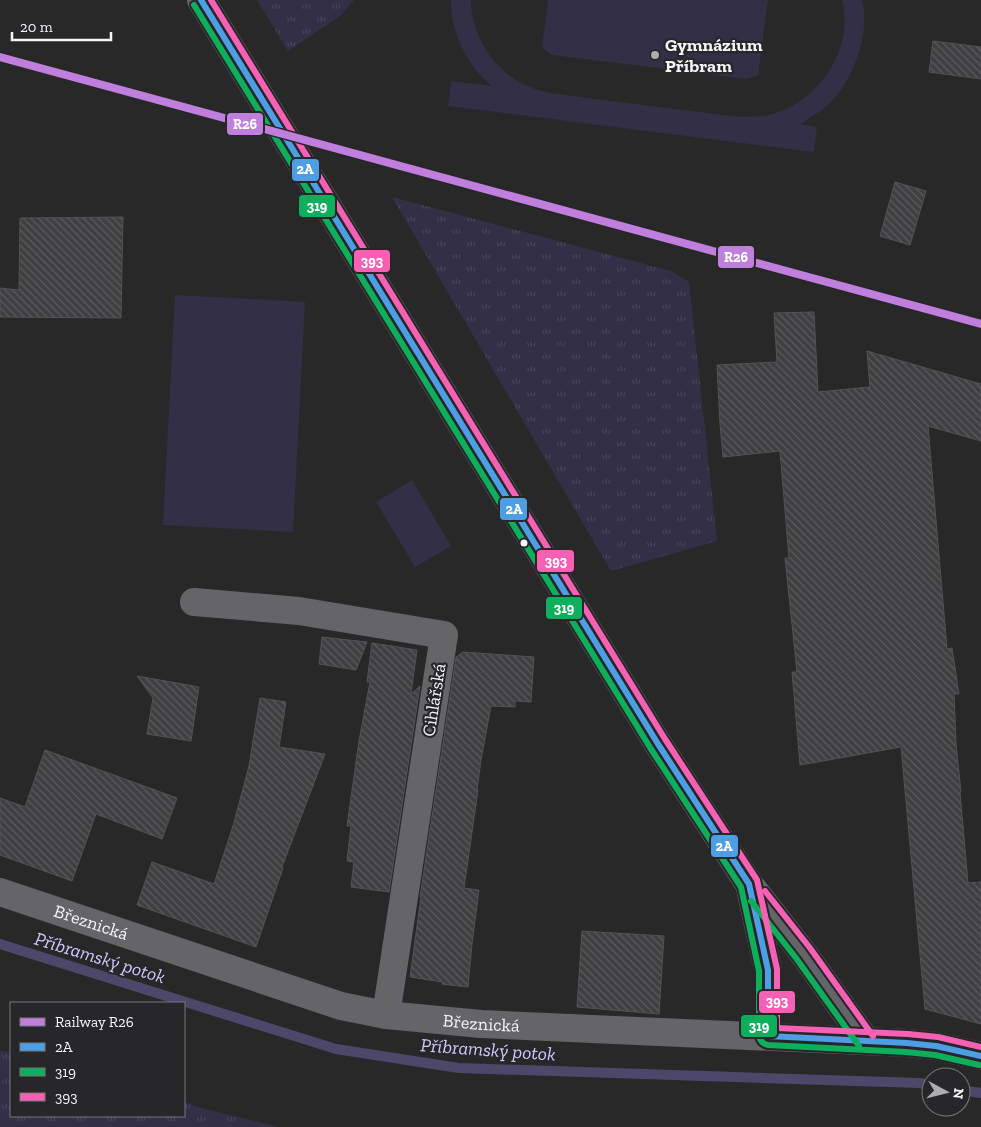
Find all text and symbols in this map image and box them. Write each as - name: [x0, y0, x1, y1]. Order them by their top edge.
- scale bar: [12, 10, 111, 42]
- text: 20 m: [20, 18, 53, 36]
- place label: Gymnázium Příbram: [665, 34, 763, 77]
- marker: Gymnázium Příbram: [649, 49, 661, 61]
- line badge: R26: [226, 112, 264, 136]
- text: R26: [233, 116, 257, 133]
- line badge: 2A: [291, 158, 320, 182]
- text: 2A: [296, 161, 314, 178]
- line badge: 319: [298, 194, 336, 218]
- text: 319: [307, 198, 328, 215]
- line badge: R26: [717, 245, 755, 269]
- line badge: 393: [353, 249, 391, 273]
- text: R26: [724, 249, 748, 266]
- text: 393: [361, 253, 384, 270]
- line badge: 2A: [499, 497, 528, 521]
- text: 2A: [505, 501, 523, 518]
- unlabelled marker: [519, 538, 529, 548]
- line badge: 393: [536, 549, 575, 573]
- text: 393: [545, 553, 568, 570]
- line badge: 319: [545, 596, 583, 620]
- text: 319: [554, 600, 575, 617]
- street label: Cihlářská: [417, 662, 451, 738]
- line badge: 2A: [710, 834, 739, 858]
- text: 2A: [715, 838, 733, 855]
- street label: Březnická: [51, 900, 131, 945]
- water label: Příbramský potok: [32, 927, 168, 988]
- line badge: 393: [758, 990, 796, 1014]
- text: 393: [766, 993, 789, 1010]
- legend: [10, 1002, 185, 1117]
- street label: Březnická: [442, 1009, 520, 1037]
- text: Railway R26: [55, 1013, 134, 1031]
- line badge: 319: [740, 1014, 778, 1038]
- text: 319: [749, 1018, 770, 1035]
- water label: Příbramský potok: [420, 1033, 556, 1066]
- text: 2A: [55, 1038, 73, 1056]
- text: 319: [55, 1063, 76, 1081]
- north arrow: [921, 1067, 971, 1117]
- text: N: [949, 1087, 967, 1100]
- text: 393: [55, 1088, 78, 1106]

